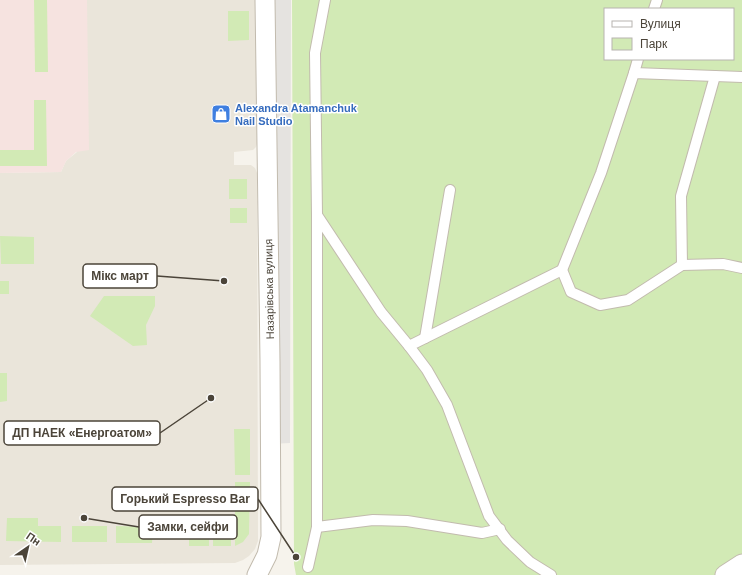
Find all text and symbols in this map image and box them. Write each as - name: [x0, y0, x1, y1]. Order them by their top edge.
- legend: [604, 8, 734, 60]
- text: Вулиця: [640, 17, 681, 31]
- text: Парк: [640, 37, 668, 51]
- place label: Alexandra Atamanchuk Nail Studio: [235, 102, 358, 127]
- shop icon: Alexandra Atamanchuk Nail Studio: [210, 103, 232, 125]
- street label: Назарівська вулиця: [262, 239, 276, 339]
- callout: Мікс март: [83, 264, 157, 288]
- text: Мікс март: [91, 269, 149, 283]
- callout: ДП НАЕК «Енергоатом»: [4, 421, 160, 445]
- text: ДП НАЕК «Енергоатом»: [12, 426, 152, 440]
- callout: Горький Espresso Bar: [112, 487, 258, 511]
- text: Горький Espresso Bar: [120, 492, 250, 506]
- callout: Замки, сейфи: [139, 515, 237, 539]
- text: Замки, сейфи: [147, 520, 229, 534]
- north arrow: [8, 527, 48, 567]
- text: Пн: [24, 530, 43, 548]

